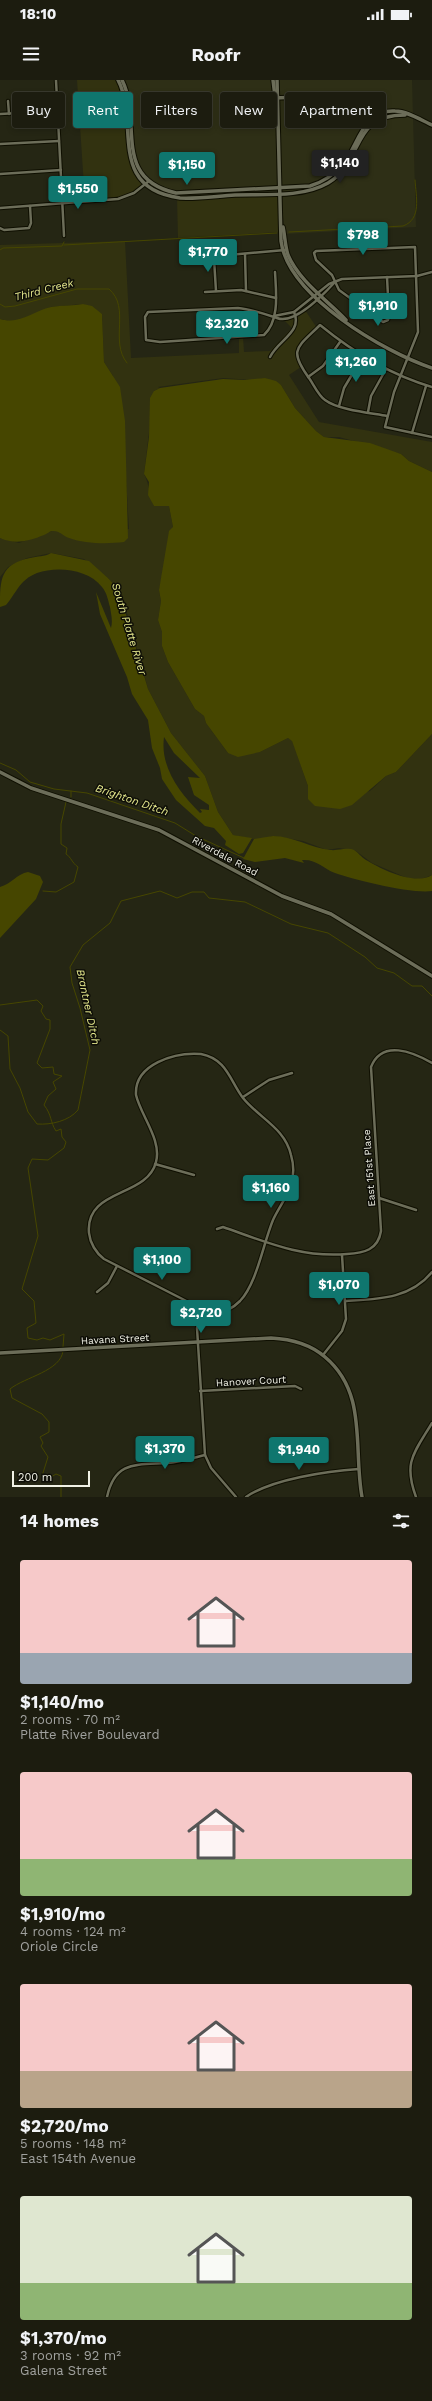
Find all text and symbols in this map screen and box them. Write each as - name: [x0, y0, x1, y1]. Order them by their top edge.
- text: 18:10: [20, 5, 57, 23]
- icon: menu: [20, 43, 42, 65]
- icon: search: [390, 43, 412, 65]
- text: Roofr: [192, 44, 241, 65]
- chip: Buy: [12, 92, 65, 128]
- chip: Rent: [73, 92, 133, 128]
- chip: Filters: [141, 92, 212, 128]
- chip: New: [220, 92, 277, 128]
- chip: Apartment: [285, 92, 386, 128]
- pin: $1,140: [307, 150, 373, 184]
- pin: $1,150: [154, 152, 220, 186]
- text: $1,140: [321, 155, 359, 170]
- text: $1,150: [168, 157, 206, 172]
- pin: $1,550: [45, 176, 111, 210]
- text: $1,550: [57, 181, 99, 196]
- pin: $798: [339, 222, 387, 256]
- text: $798: [347, 227, 379, 242]
- pin: $1,770: [175, 239, 241, 273]
- text: $1,770: [188, 244, 228, 259]
- water label: Third Creek: [13, 276, 76, 304]
- pin: $1,910: [345, 293, 411, 327]
- text: $1,910: [358, 298, 398, 313]
- pin: $2,320: [194, 311, 260, 345]
- text: $2,320: [205, 316, 249, 331]
- pin: $1,260: [323, 349, 389, 383]
- text: $1,260: [335, 354, 377, 369]
- water label: South Platte River: [109, 581, 149, 677]
- water label: Brighton Ditch: [94, 781, 170, 819]
- street label: Riverdale Road: [190, 834, 260, 878]
- water label: Brantner Ditch: [74, 968, 102, 1046]
- street label: East 151st Place: [361, 1129, 377, 1207]
- pin: $1,160: [238, 1175, 304, 1209]
- text: $1,160: [252, 1180, 290, 1195]
- pin: $1,100: [129, 1247, 195, 1281]
- text: $1,100: [143, 1252, 181, 1267]
- pin: $1,070: [306, 1272, 372, 1306]
- text: $1,070: [318, 1277, 360, 1292]
- pin: $2,720: [168, 1300, 234, 1334]
- text: $2,720: [180, 1305, 222, 1320]
- street label: Havana Street: [80, 1332, 150, 1346]
- street label: Hanover Court: [216, 1374, 287, 1388]
- pin: $1,370: [132, 1436, 198, 1470]
- pin: $1,940: [266, 1437, 332, 1471]
- text: $1,370: [145, 1441, 186, 1456]
- text: $1,940: [278, 1442, 320, 1457]
- scale bar: [12, 1469, 90, 1488]
- text: 200 m: [18, 1471, 52, 1484]
- icon: filters: [390, 1510, 412, 1532]
- text: 14 homes: [20, 1511, 99, 1531]
- icon: home: [180, 1586, 252, 1658]
- text: $1,140/mo: [20, 1692, 104, 1712]
- text: 2 rooms · 70 m²: [20, 1712, 120, 1727]
- text: Platte River Boulevard: [20, 1727, 160, 1742]
- icon: home: [180, 1798, 252, 1870]
- text: $1,910/mo: [20, 1904, 105, 1924]
- text: 4 rooms · 124 m²: [20, 1924, 126, 1939]
- text: Oriole Circle: [20, 1939, 98, 1954]
- icon: home: [180, 2010, 252, 2082]
- text: $2,720/mo: [20, 2116, 109, 2136]
- text: 5 rooms · 148 m²: [20, 2136, 126, 2151]
- text: East 154th Avenue: [20, 2151, 136, 2166]
- icon: home: [180, 2222, 252, 2294]
- text: $1,370/mo: [20, 2328, 107, 2348]
- text: 3 rooms · 92 m²: [20, 2348, 121, 2363]
- text: Galena Street: [20, 2363, 107, 2378]

